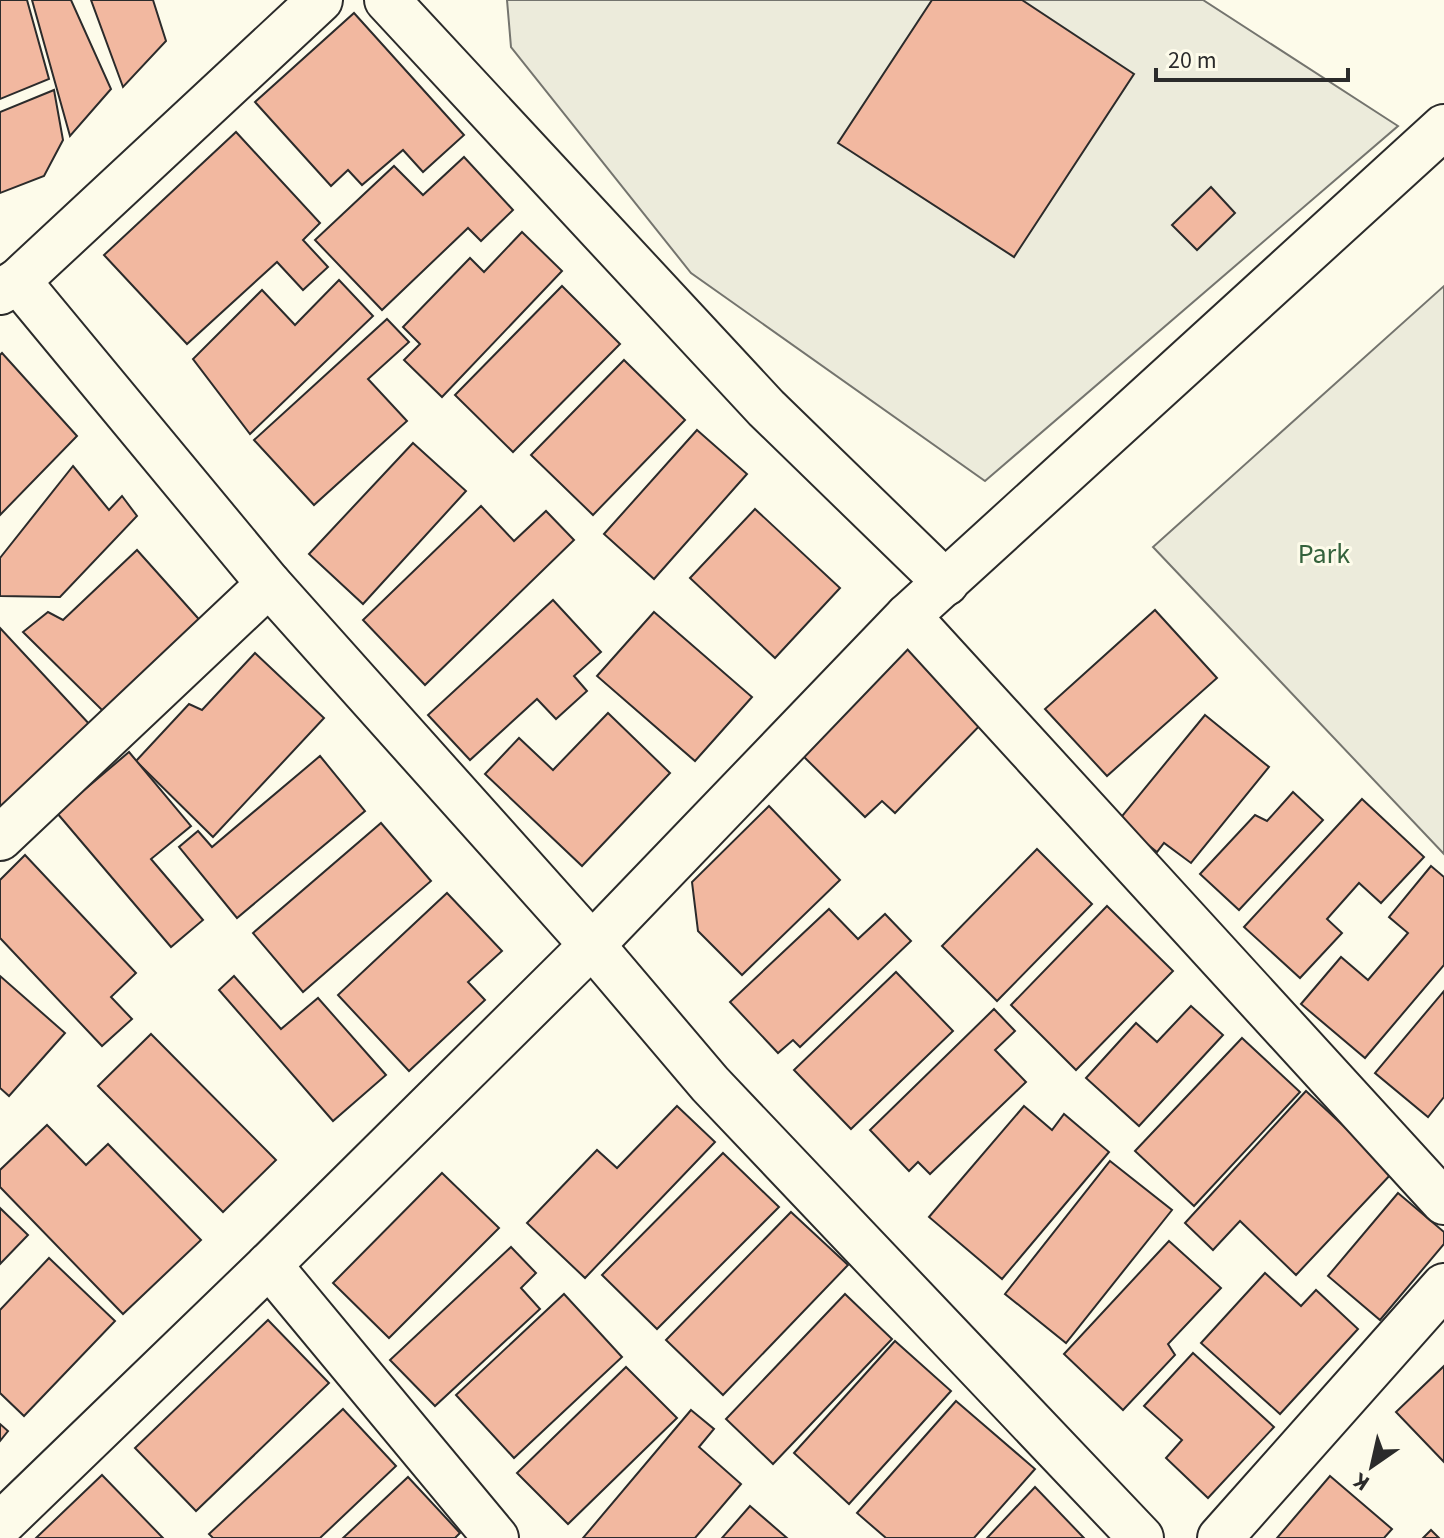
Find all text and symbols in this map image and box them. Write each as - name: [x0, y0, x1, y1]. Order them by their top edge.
- scale bar: [1156, 32, 1348, 82]
- text: 20 m: [1168, 43, 1217, 78]
- park label: Park: [1298, 534, 1350, 574]
- north arrow: [1332, 1426, 1412, 1506]
- text: K: [1346, 1464, 1376, 1499]

